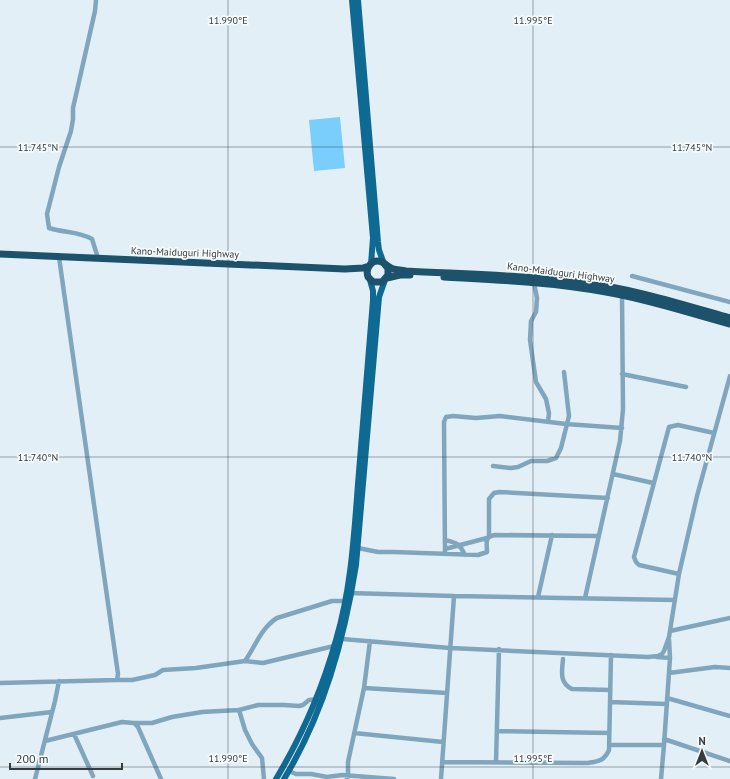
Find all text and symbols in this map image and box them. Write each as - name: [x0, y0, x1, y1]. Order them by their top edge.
- text: 11.990°E: [209, 14, 248, 27]
- text: 11.995°E: [514, 14, 553, 27]
- text: 11.745°N: [18, 141, 58, 154]
- text: 11.745°N: [672, 141, 712, 154]
- street label: Kano-Maiduguri Highway: [131, 244, 240, 261]
- street label: Kano-Maiduguri Highway: [506, 259, 616, 286]
- text: 11.740°N: [18, 451, 58, 464]
- text: 11.740°N: [672, 451, 712, 464]
- north arrow: [682, 731, 722, 771]
- text: N: [698, 734, 706, 748]
- scale bar: [10, 745, 122, 771]
- text: 200 m: [16, 751, 49, 766]
- text: 11.990°E: [209, 752, 248, 765]
- text: 11.995°E: [514, 752, 553, 765]

